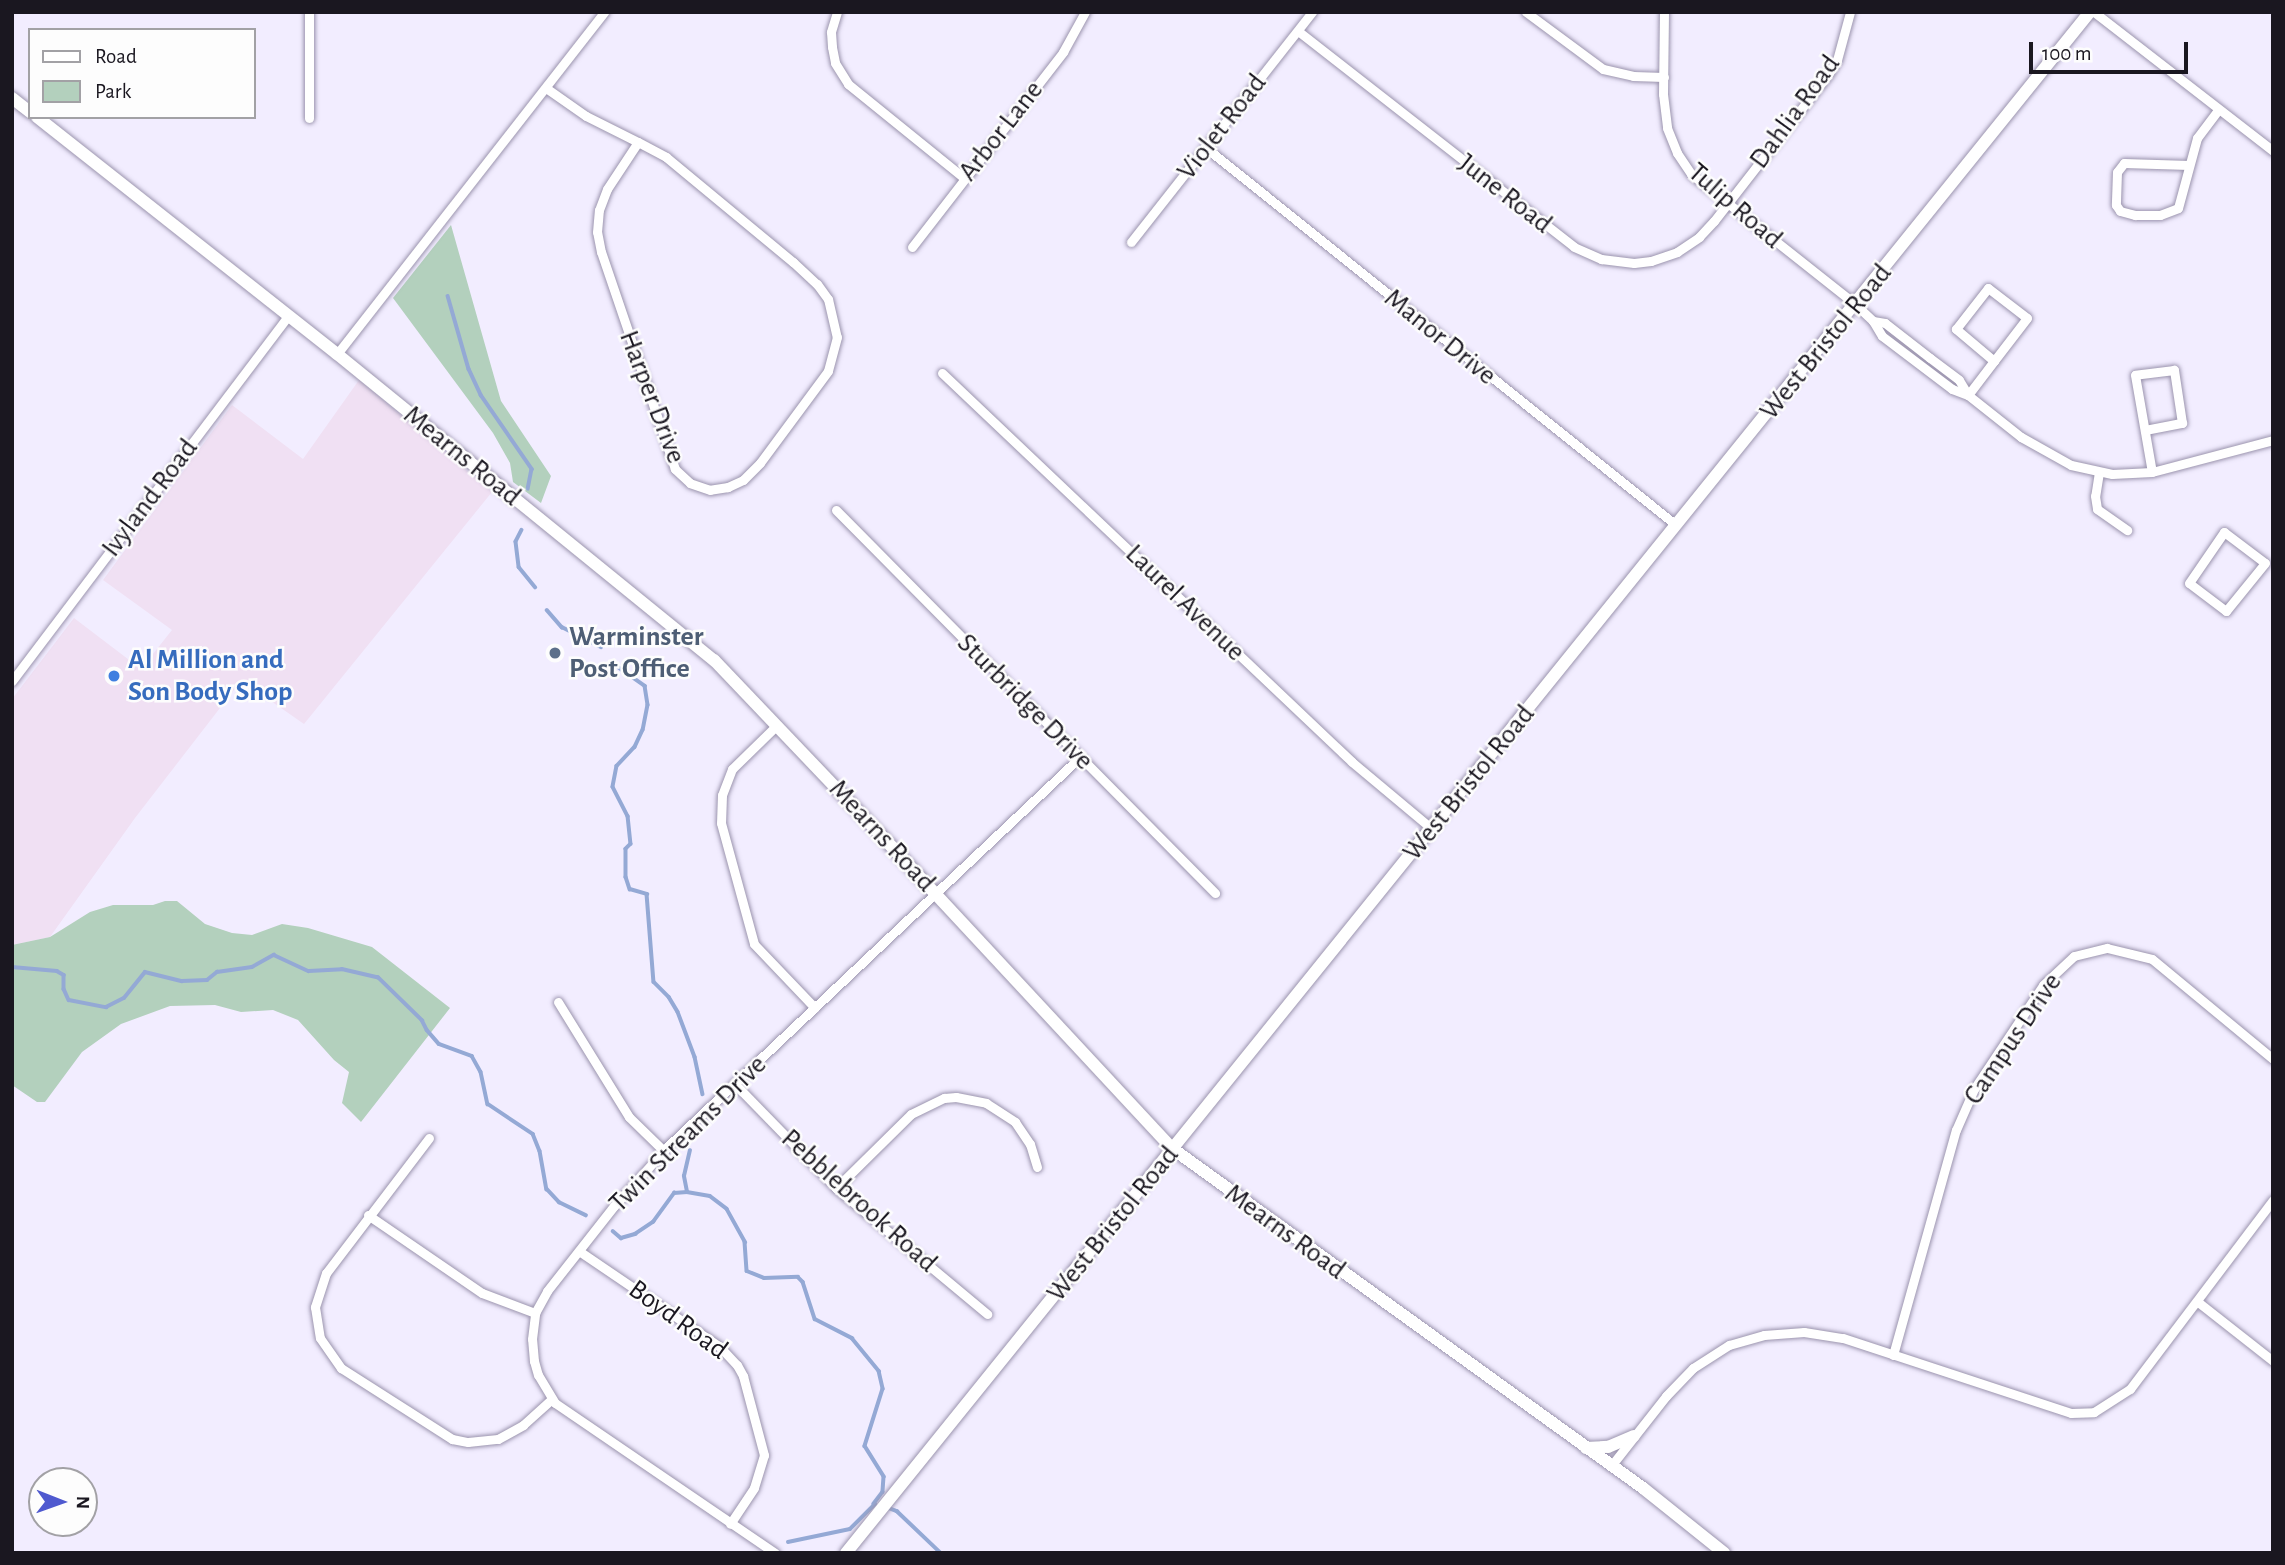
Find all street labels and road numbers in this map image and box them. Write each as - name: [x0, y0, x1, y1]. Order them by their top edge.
- street label: Dahlia Road: [1742, 49, 1848, 175]
- street label: Violet Road: [1170, 67, 1274, 187]
- street label: Arbor Lane: [951, 74, 1051, 188]
- street label: June Road: [1451, 147, 1559, 241]
- street label: Tulip Road: [1681, 156, 1789, 256]
- street label: West Bristol Road: [1753, 257, 1899, 427]
- street label: Manor Drive: [1377, 282, 1503, 392]
- street label: Harper Drive: [611, 326, 693, 468]
- street label: Mearns Road: [397, 398, 527, 514]
- street label: Ivyland Road: [95, 432, 205, 564]
- street label: Laurel Avenue: [1118, 538, 1252, 668]
- street label: Sturbridge Drive: [950, 627, 1100, 777]
- street label: West Bristol Road: [1396, 698, 1542, 868]
- street label: Mearns Road: [822, 773, 942, 899]
- street label: Campus Drive: [1957, 967, 2069, 1111]
- street label: Twin Streams Drive: [602, 1048, 774, 1220]
- street label: Pebblebrook Road: [774, 1122, 944, 1280]
- street label: West Bristol Road: [1040, 1139, 1186, 1309]
- street label: Mearns Road: [1218, 1177, 1352, 1287]
- street label: Boyd Road: [622, 1273, 734, 1367]

